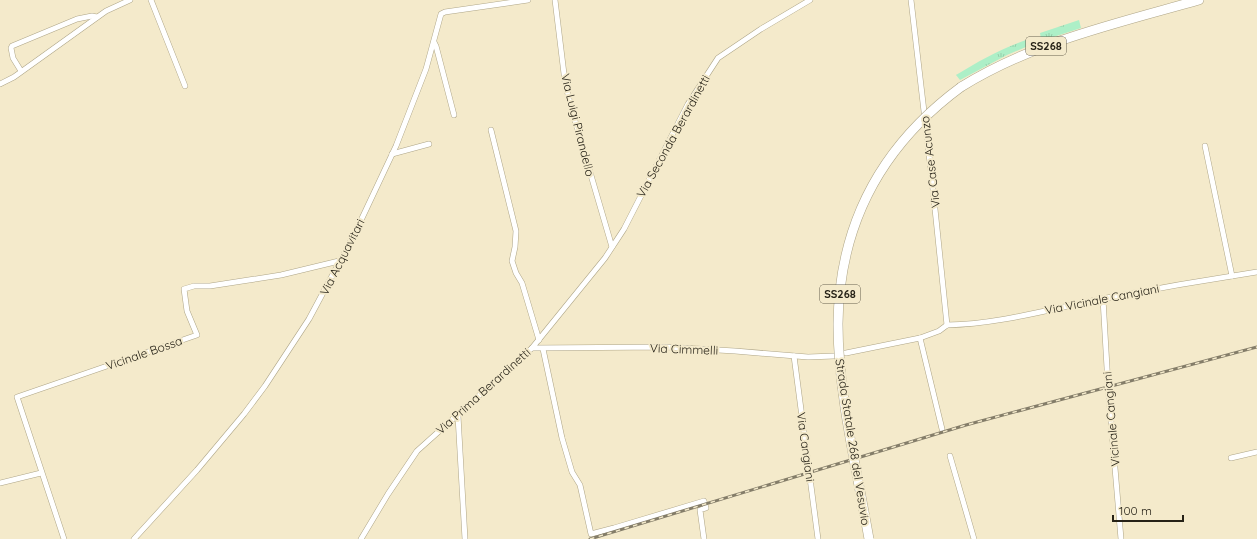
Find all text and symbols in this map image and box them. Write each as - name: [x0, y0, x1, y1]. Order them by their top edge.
- road number: SS268: [1026, 37, 1066, 55]
- street label: Via Luigi Pirandello: [558, 72, 598, 178]
- street label: Via Seconda Berardinetti: [633, 72, 713, 200]
- street label: Via Case Acunzo: [917, 115, 943, 209]
- street label: Via Acquavitari: [316, 216, 368, 298]
- street label: Via Vicinale Cangiani: [1044, 281, 1160, 317]
- road number: SS268: [820, 285, 860, 303]
- street label: Vicinale Bossa: [104, 333, 184, 373]
- street label: Via Cimmelli: [650, 340, 718, 358]
- street label: Via Prima Berardinetti: [433, 345, 533, 437]
- street label: Strada Statale 268 del Vesuvio: [832, 358, 874, 526]
- street label: Vicinale Cangiani: [1099, 371, 1123, 467]
- street label: Via Cangiani: [794, 411, 818, 483]
- scale bar: [1113, 497, 1183, 523]
- text: 100 m: [1119, 503, 1152, 518]

